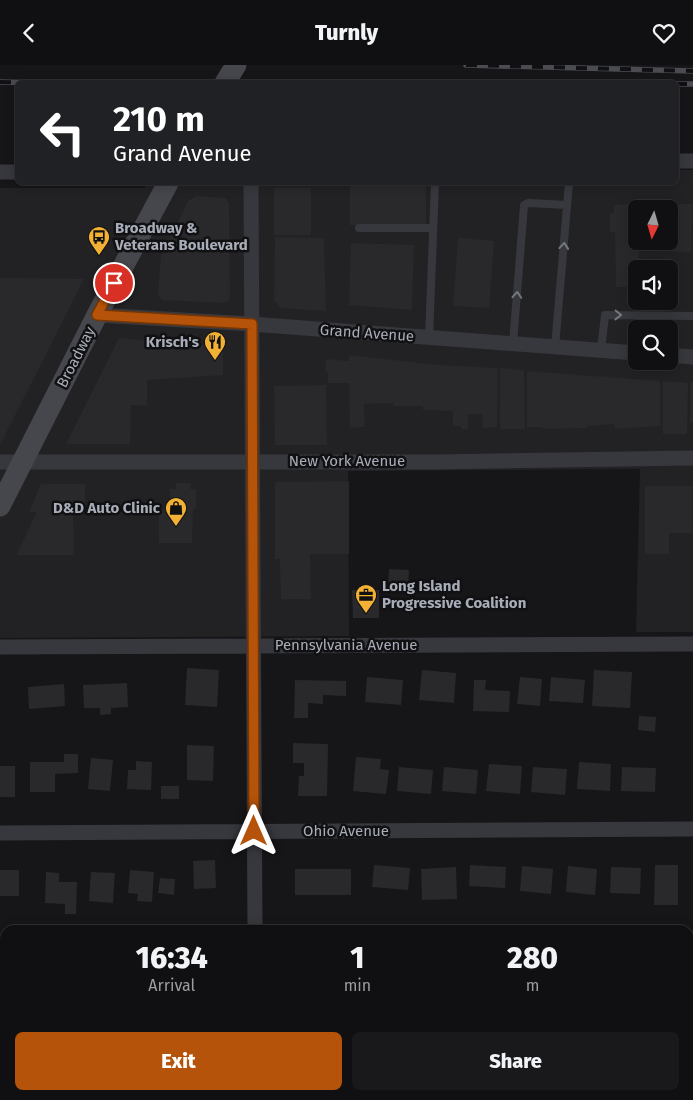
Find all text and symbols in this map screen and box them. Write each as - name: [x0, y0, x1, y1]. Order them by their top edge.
- icon: back: [15, 19, 43, 47]
- text: Turnly: [315, 19, 378, 46]
- icon: heart: [650, 19, 678, 47]
- text: 210 m: [113, 98, 205, 140]
- icon: left: [30, 100, 95, 165]
- text: Grand Avenue: [113, 140, 251, 167]
- north arrow: [628, 200, 678, 250]
- map controls: [628, 200, 678, 370]
- place label: Broadway & Veterans Boulevard: [114, 219, 248, 254]
- bus stop icon: Broadway & Veterans Boulevard: [87, 225, 111, 256]
- one-way arrow: [558, 242, 569, 250]
- button: sound: [628, 260, 678, 310]
- pin: [93, 262, 135, 304]
- icon: arrive: [100, 269, 128, 297]
- one-way arrow: [511, 291, 522, 299]
- one-way arrow: [615, 310, 623, 320]
- button: search: [628, 320, 678, 370]
- street label: Grand Avenue: [319, 321, 415, 345]
- street label: Broadway: [53, 323, 99, 391]
- restaurant icon: Krisch's: [203, 330, 227, 361]
- place label: Krisch's: [146, 333, 199, 351]
- street label: New York Avenue: [289, 452, 405, 470]
- shop icon: D&D Auto Clinic: [164, 496, 188, 527]
- place label: D&D Auto Clinic: [53, 499, 161, 517]
- place label: Long Island Progressive Coalition: [382, 577, 526, 612]
- office icon: Long Island Progressive Coalition: [354, 583, 378, 614]
- street label: Pennsylvania Avenue: [275, 636, 417, 654]
- position arrow: [227, 804, 279, 856]
- street label: Ohio Avenue: [303, 822, 389, 840]
- text: 16:34: [136, 940, 208, 976]
- text: 1: [350, 940, 365, 976]
- text: 280: [507, 940, 558, 976]
- text: Arrival: [148, 976, 195, 995]
- text: min: [344, 976, 371, 995]
- text: m: [526, 976, 539, 995]
- button: Exit: [15, 1032, 342, 1090]
- button: Share: [352, 1032, 679, 1090]

